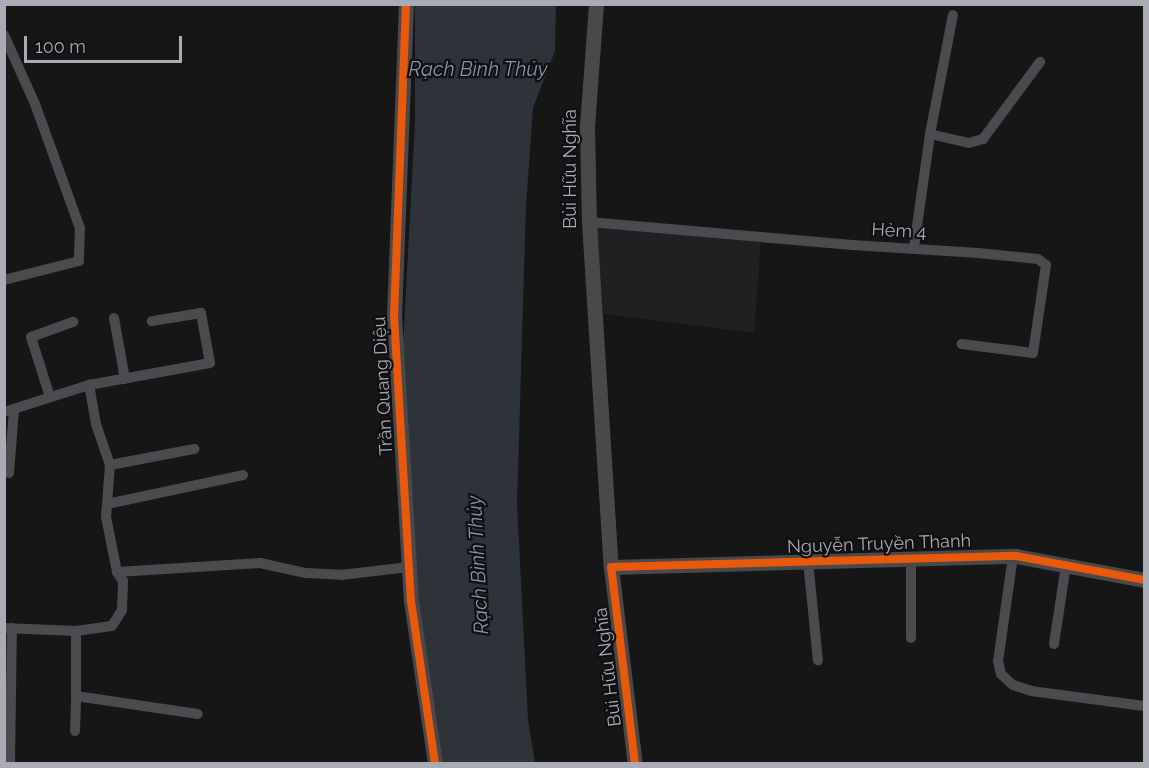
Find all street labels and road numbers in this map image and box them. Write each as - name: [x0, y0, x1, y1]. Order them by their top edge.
- street label: Bùi Hữu Nghĩa: [559, 109, 581, 229]
- street label: Hẻm 4: [871, 219, 927, 243]
- street label: Trần Quang Diệu: [369, 316, 397, 456]
- street label: Nguyễn Truyền Thanh: [786, 530, 972, 558]
- street label: Bùi Hữu Nghĩa: [590, 606, 626, 728]

